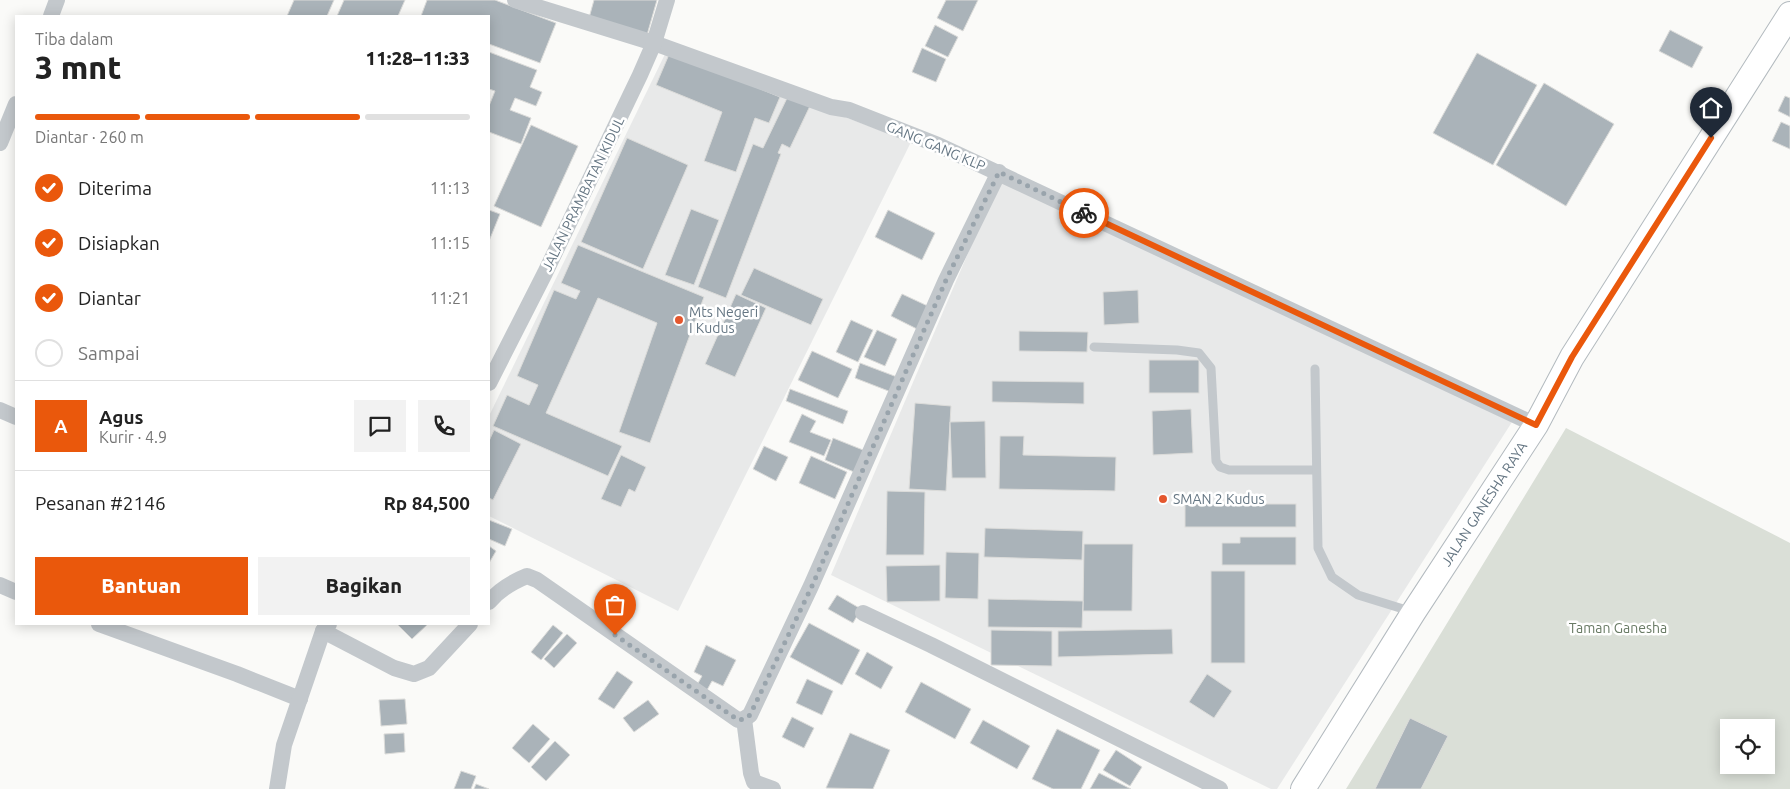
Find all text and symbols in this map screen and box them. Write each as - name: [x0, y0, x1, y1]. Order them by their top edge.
- text: Tiba dalam: [35, 30, 113, 48]
- text: 11:28–11:33: [365, 47, 470, 69]
- text: 3 mnt: [35, 49, 121, 85]
- pin: [1690, 87, 1732, 138]
- icon: home: [1697, 94, 1725, 122]
- street label: JALAN PRAMBATAN KIDUL: [539, 114, 627, 274]
- street label: GANG GANG KLP: [884, 118, 988, 174]
- text: Diantar · 260 m: [35, 128, 144, 146]
- icon: check: [35, 174, 63, 202]
- text: Diterima: [78, 177, 152, 199]
- text: 11:13: [430, 179, 470, 197]
- courier: [1059, 188, 1109, 238]
- icon: bike: [1070, 199, 1098, 227]
- icon: check: [35, 229, 63, 257]
- text: Disiapkan: [78, 232, 160, 254]
- text: 11:15: [430, 234, 470, 252]
- icon: check: [35, 284, 63, 312]
- text: Diantar: [78, 287, 141, 309]
- text: 11:21: [430, 289, 470, 307]
- place label: Mts Negeri I Kudus: [689, 304, 758, 336]
- marker: Mts Negeri I Kudus: [673, 314, 685, 326]
- text: Sampai: [78, 342, 140, 364]
- button: chat: [354, 400, 406, 452]
- button: phone: [418, 400, 470, 452]
- text: Agus: [99, 406, 143, 428]
- text: A: [54, 415, 68, 437]
- text: Kurir · 4.9: [99, 428, 167, 446]
- street label: JALAN GANESHA RAYA: [1438, 439, 1530, 569]
- place label: SMAN 2 Kudus: [1173, 491, 1265, 507]
- text: Pesanan #2146: [35, 492, 166, 514]
- text: Rp 84,500: [383, 492, 470, 514]
- marker: SMAN 2 Kudus: [1157, 493, 1169, 505]
- button: Bantuan: [35, 557, 248, 615]
- button: Bagikan: [258, 557, 470, 615]
- pin: [594, 584, 636, 635]
- icon: bag: [601, 591, 629, 619]
- park label: Taman Ganesha: [1569, 620, 1667, 636]
- map controls: [1720, 719, 1775, 774]
- button: locate: [1720, 719, 1775, 774]

